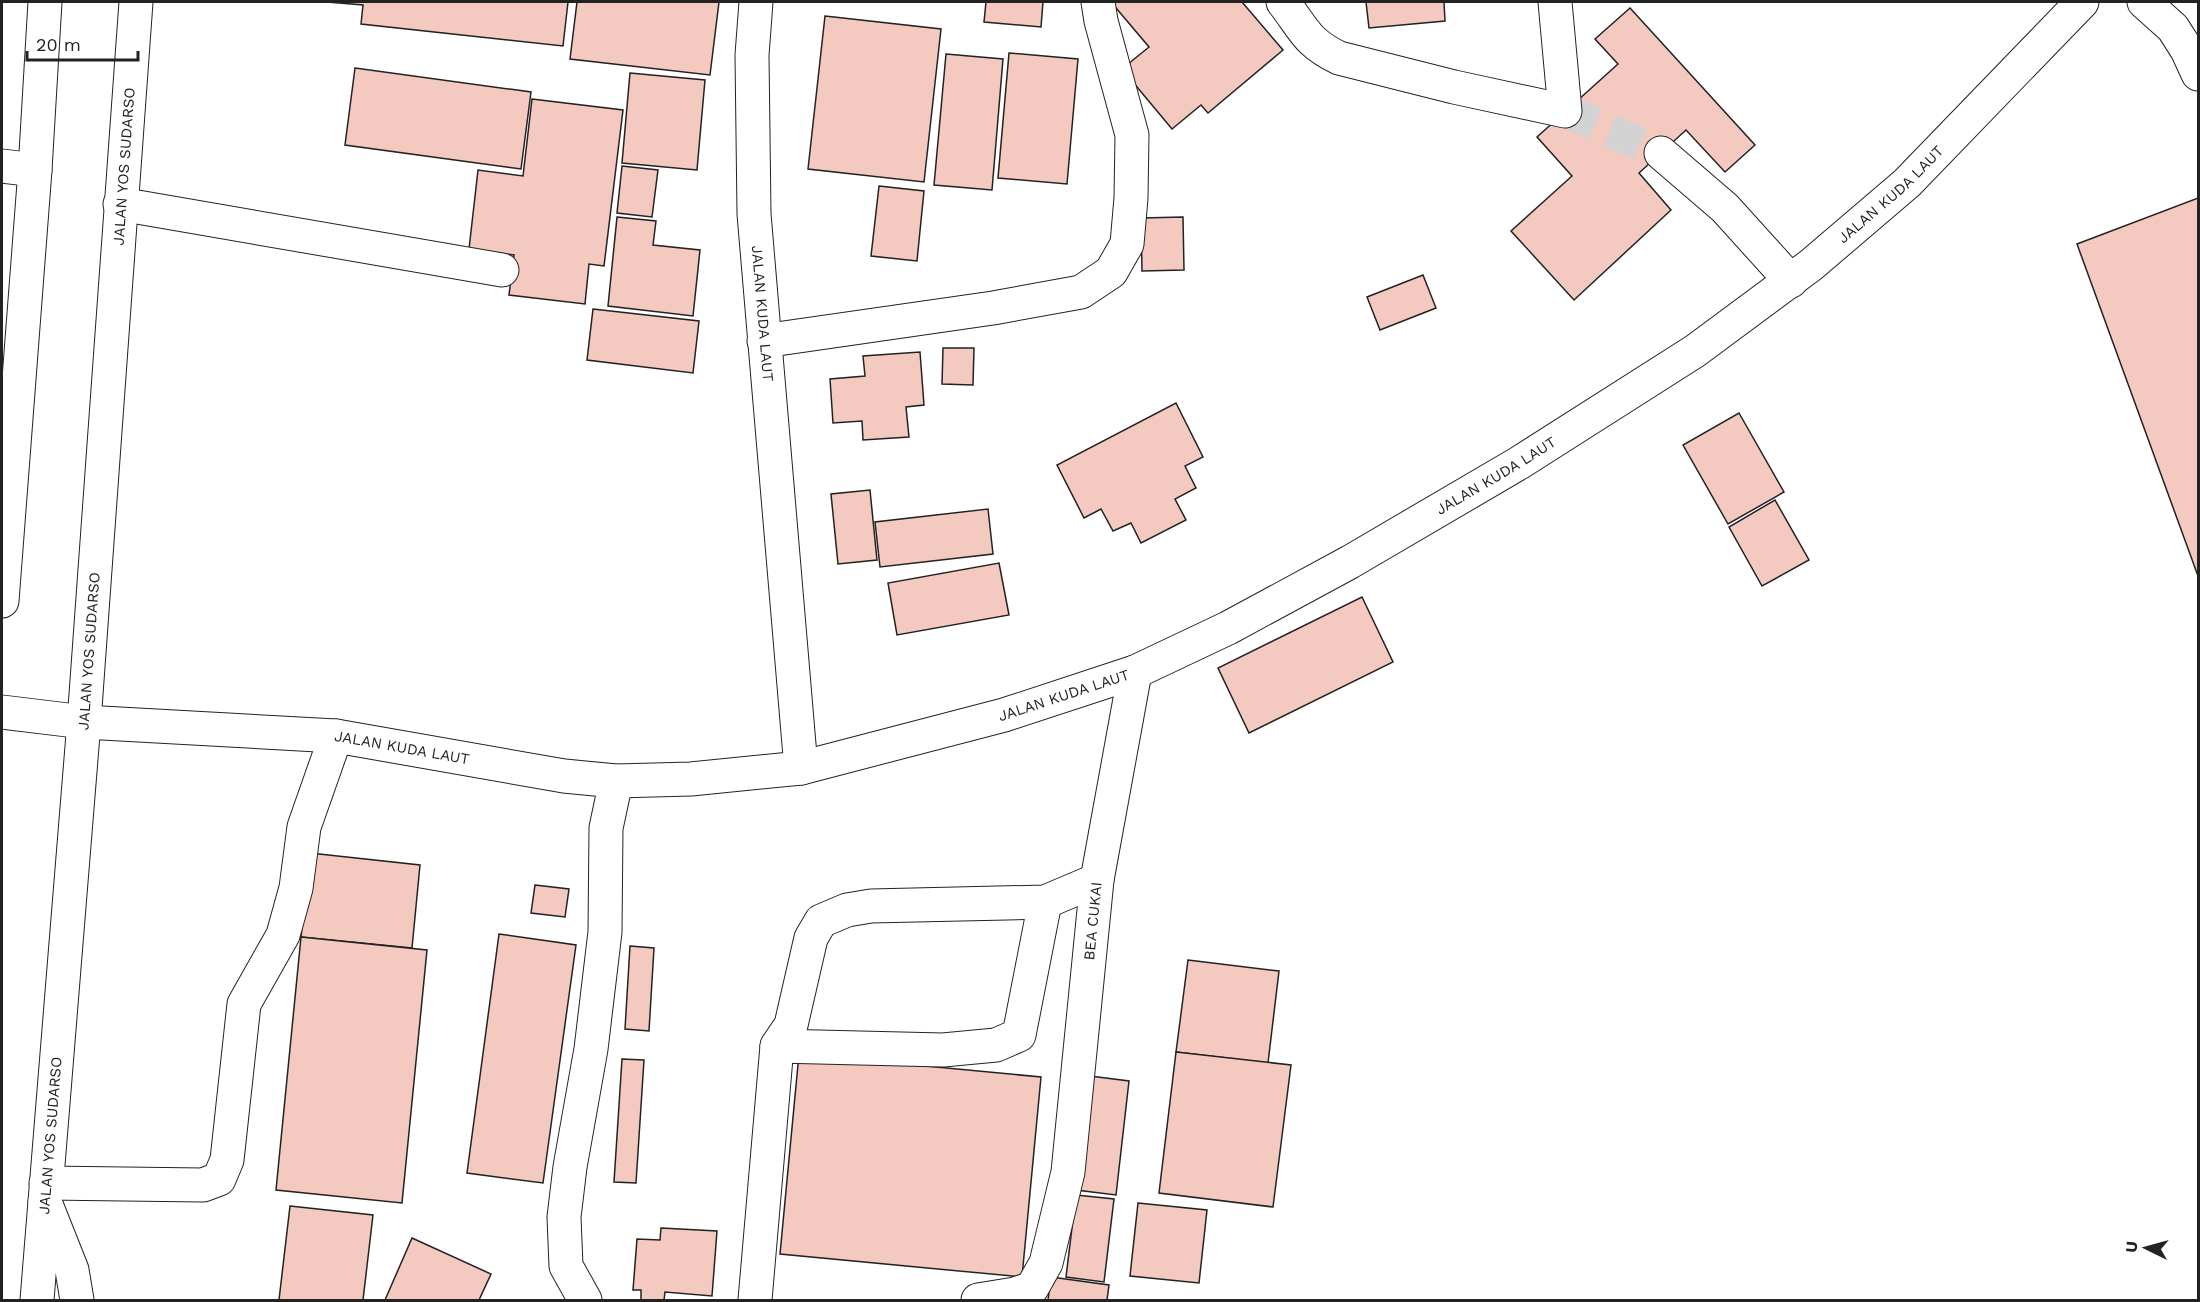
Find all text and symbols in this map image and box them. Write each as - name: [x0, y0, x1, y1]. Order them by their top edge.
- scale bar: [27, 24, 138, 62]
- text: 20 m: [36, 34, 81, 55]
- street label: JALAN YOS SUDARSO: [109, 87, 139, 246]
- street label: JALAN KUDA LAUT: [1834, 142, 1947, 247]
- street label: JALAN KUDA LAUT: [748, 245, 777, 382]
- street label: JALAN KUDA LAUT: [1433, 433, 1559, 519]
- street label: JALAN YOS SUDARSO: [74, 572, 104, 731]
- street label: JALAN KUDA LAUT: [996, 666, 1132, 725]
- street label: JALAN KUDA LAUT: [333, 727, 471, 768]
- street label: BEA CUKAI: [1080, 881, 1106, 961]
- street label: JALAN YOS SUDARSO: [35, 1056, 66, 1215]
- north arrow: [2116, 1218, 2176, 1278]
- text: U: [2122, 1240, 2142, 1253]

